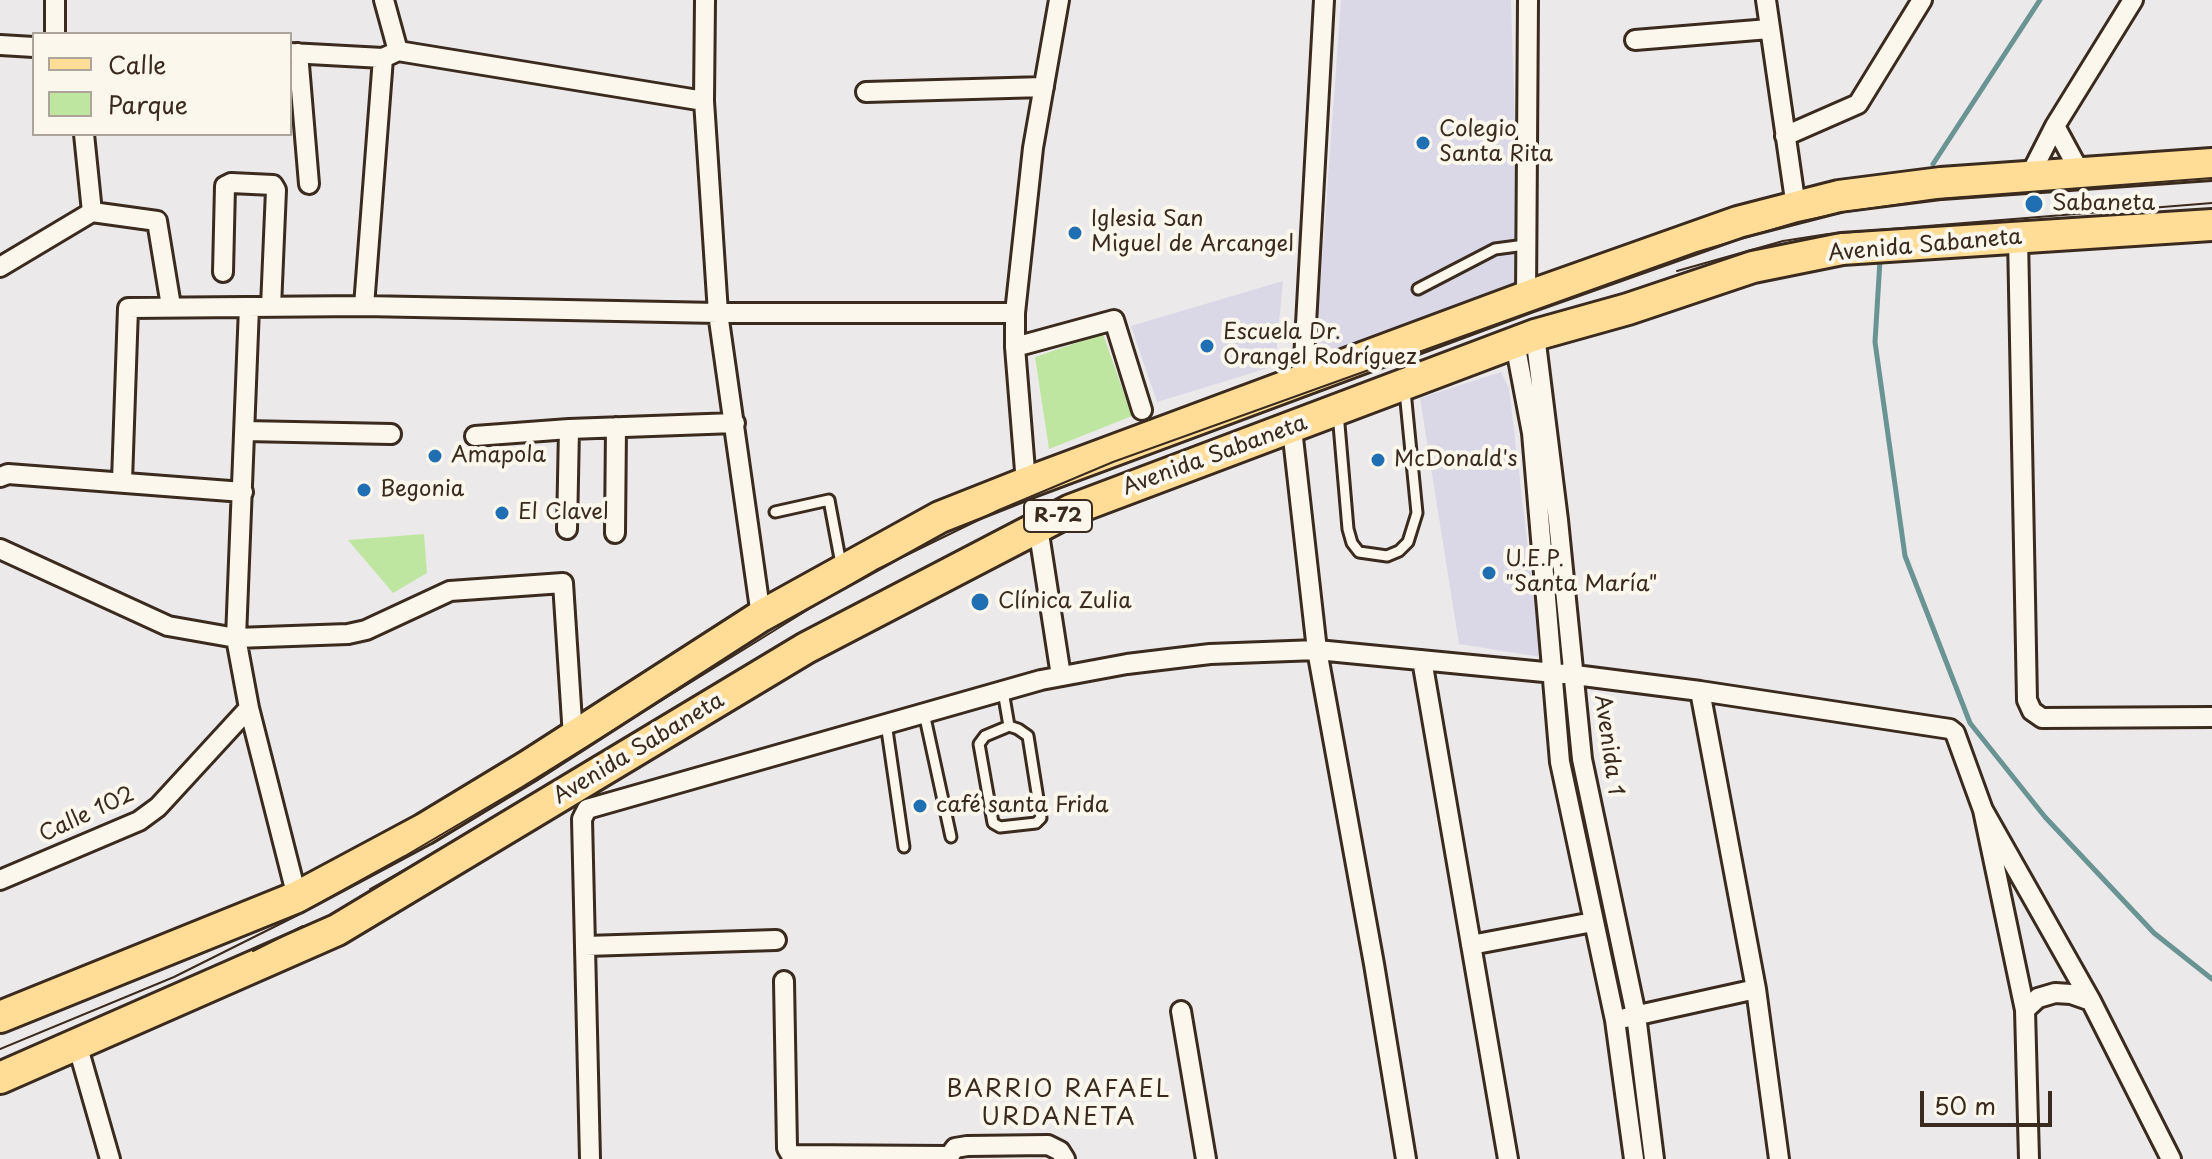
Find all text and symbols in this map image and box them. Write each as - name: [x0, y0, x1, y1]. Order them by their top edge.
- legend: [32, 32, 292, 136]
- text: Calle: [108, 46, 166, 82]
- text: Parque: [108, 86, 188, 122]
- place label: Colegio Santa Rita: [1439, 117, 1553, 168]
- marker: Colegio Santa Rita: [1414, 134, 1432, 152]
- place label: Sabaneta: [2052, 191, 2155, 217]
- marker: Sabaneta: [2023, 193, 2045, 215]
- place label: Iglesia San Miguel de Arcangel: [1091, 207, 1294, 258]
- marker: Iglesia San Miguel de Arcangel: [1066, 224, 1084, 242]
- street label: Avenida Sabaneta: [1827, 224, 2023, 268]
- place label: Escuela Dr. Orangel Rodríguez: [1223, 320, 1417, 372]
- marker: Escuela Dr. Orangel Rodríguez: [1198, 337, 1216, 355]
- street label: Avenida Sabaneta: [1119, 410, 1311, 502]
- place label: Amapola: [451, 443, 546, 469]
- marker: Amapola: [426, 447, 444, 465]
- place label: McDonald's: [1394, 447, 1517, 473]
- marker: McDonald's: [1369, 451, 1387, 469]
- place label: Begonia: [380, 477, 464, 503]
- marker: Begonia: [355, 481, 373, 499]
- place label: El Clavel: [518, 500, 609, 526]
- road number: R-72: [1024, 500, 1092, 532]
- marker: El Clavel: [493, 504, 511, 522]
- place label: U.E.P. "Santa María": [1505, 547, 1658, 598]
- marker: U.E.P. "Santa María": [1480, 564, 1498, 582]
- place label: Clínica Zulia: [998, 589, 1132, 615]
- marker: Clínica Zulia: [969, 591, 991, 613]
- street label: Avenida Sabaneta: [549, 688, 729, 810]
- street label: Avenida 1: [1588, 693, 1628, 797]
- street label: Calle 102: [35, 782, 139, 848]
- place label: café santa Frida: [936, 793, 1109, 819]
- marker: café santa Frida: [911, 797, 929, 815]
- scale bar: [1924, 1075, 2056, 1125]
- district label: BARRIO RAFAEL URDANETA: [947, 1076, 1171, 1132]
- text: 50 m: [1934, 1087, 1996, 1123]

